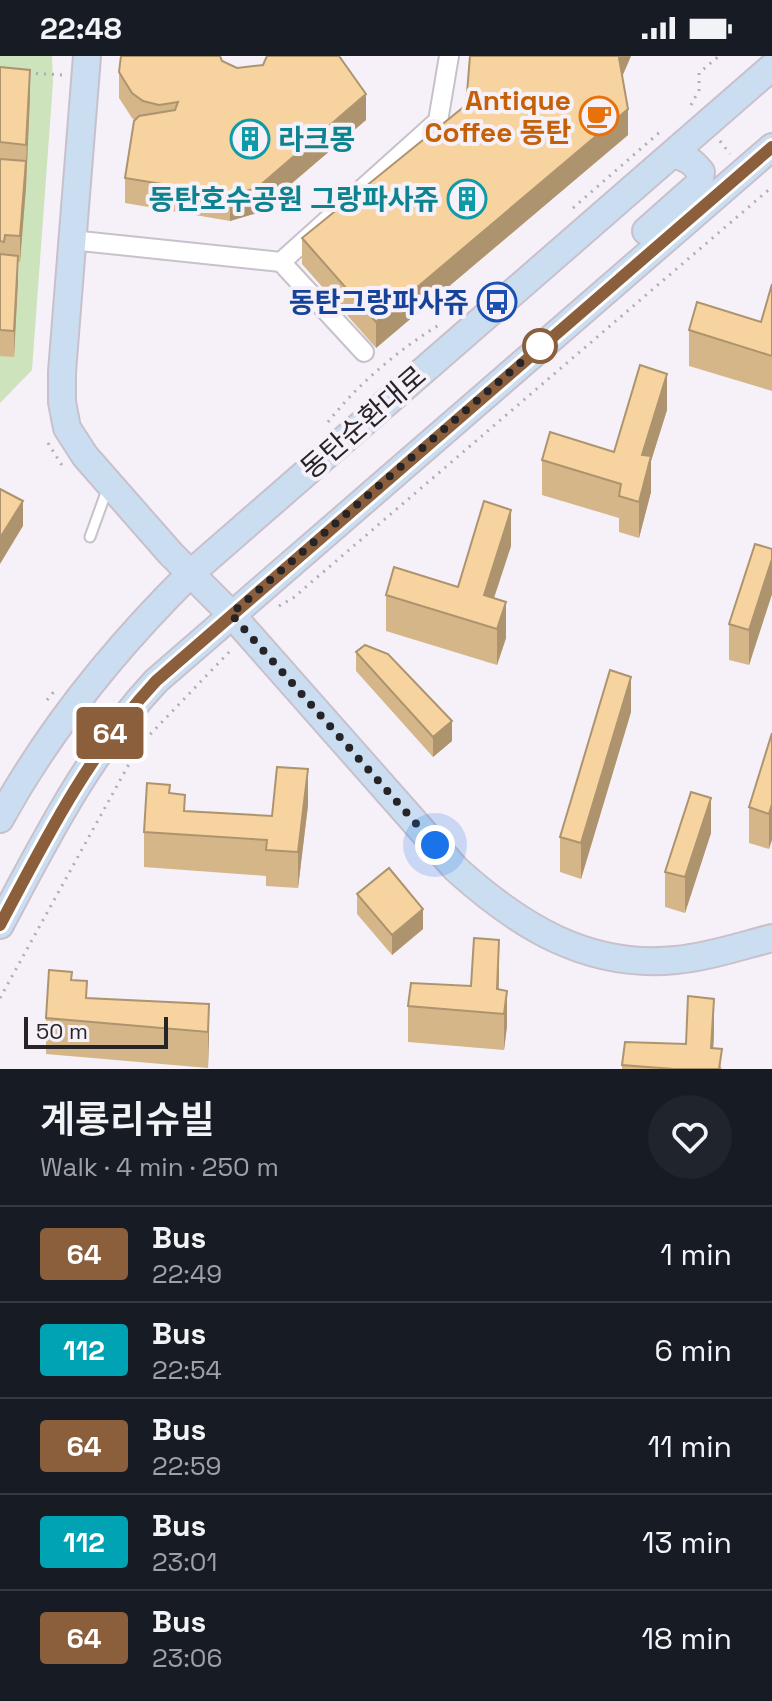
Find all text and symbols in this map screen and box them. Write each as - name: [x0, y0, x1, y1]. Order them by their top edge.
- text: 22:48: [40, 9, 122, 48]
- place label: Antique Coffee 동탄: [424, 82, 571, 150]
- cafe icon: Antique Coffee 동탄: [578, 95, 620, 137]
- building icon: 라크몽: [229, 118, 271, 160]
- place label: 라크몽: [278, 121, 355, 157]
- building icon: 동탄호수공원 그랑파사쥬: [446, 178, 488, 220]
- place label: 동탄호수공원 그랑파사쥬: [149, 181, 439, 217]
- bus stop icon: 동탄그랑파사쥬: [476, 281, 518, 323]
- place label: 동탄그랑파사쥬: [289, 284, 469, 320]
- unlabelled marker: [523, 329, 557, 363]
- street label: 동탄순환대로: [293, 358, 433, 486]
- line badge: 64: [74, 707, 146, 759]
- text: 64: [92, 715, 128, 751]
- your location: [415, 825, 455, 865]
- scale bar: [24, 1013, 168, 1049]
- text: 50 m: [36, 1017, 88, 1045]
- button: heart: [648, 1095, 732, 1179]
- text: 계룡리슈빌: [40, 1096, 215, 1144]
- text: Walk · 4 min · 250 m: [40, 1150, 279, 1184]
- text: Bus: [152, 1218, 206, 1257]
- text: 1 min: [660, 1235, 732, 1274]
- text: 64: [66, 1236, 102, 1272]
- text: 22:49: [152, 1257, 222, 1291]
- text: Bus: [152, 1314, 206, 1353]
- text: 6 min: [654, 1331, 732, 1370]
- text: 112: [63, 1332, 105, 1368]
- text: 22:54: [152, 1353, 222, 1387]
- text: Bus: [152, 1410, 206, 1449]
- text: 11 min: [648, 1427, 732, 1466]
- text: 64: [66, 1428, 102, 1464]
- text: 22:59: [152, 1449, 221, 1483]
- text: Bus: [152, 1506, 206, 1545]
- text: 13 min: [642, 1523, 732, 1562]
- text: 112: [63, 1524, 105, 1560]
- text: 23:01: [152, 1545, 217, 1579]
- text: Bus: [152, 1602, 206, 1641]
- text: 18 min: [642, 1619, 732, 1658]
- text: 64: [66, 1620, 102, 1656]
- text: 23:06: [152, 1641, 222, 1675]

